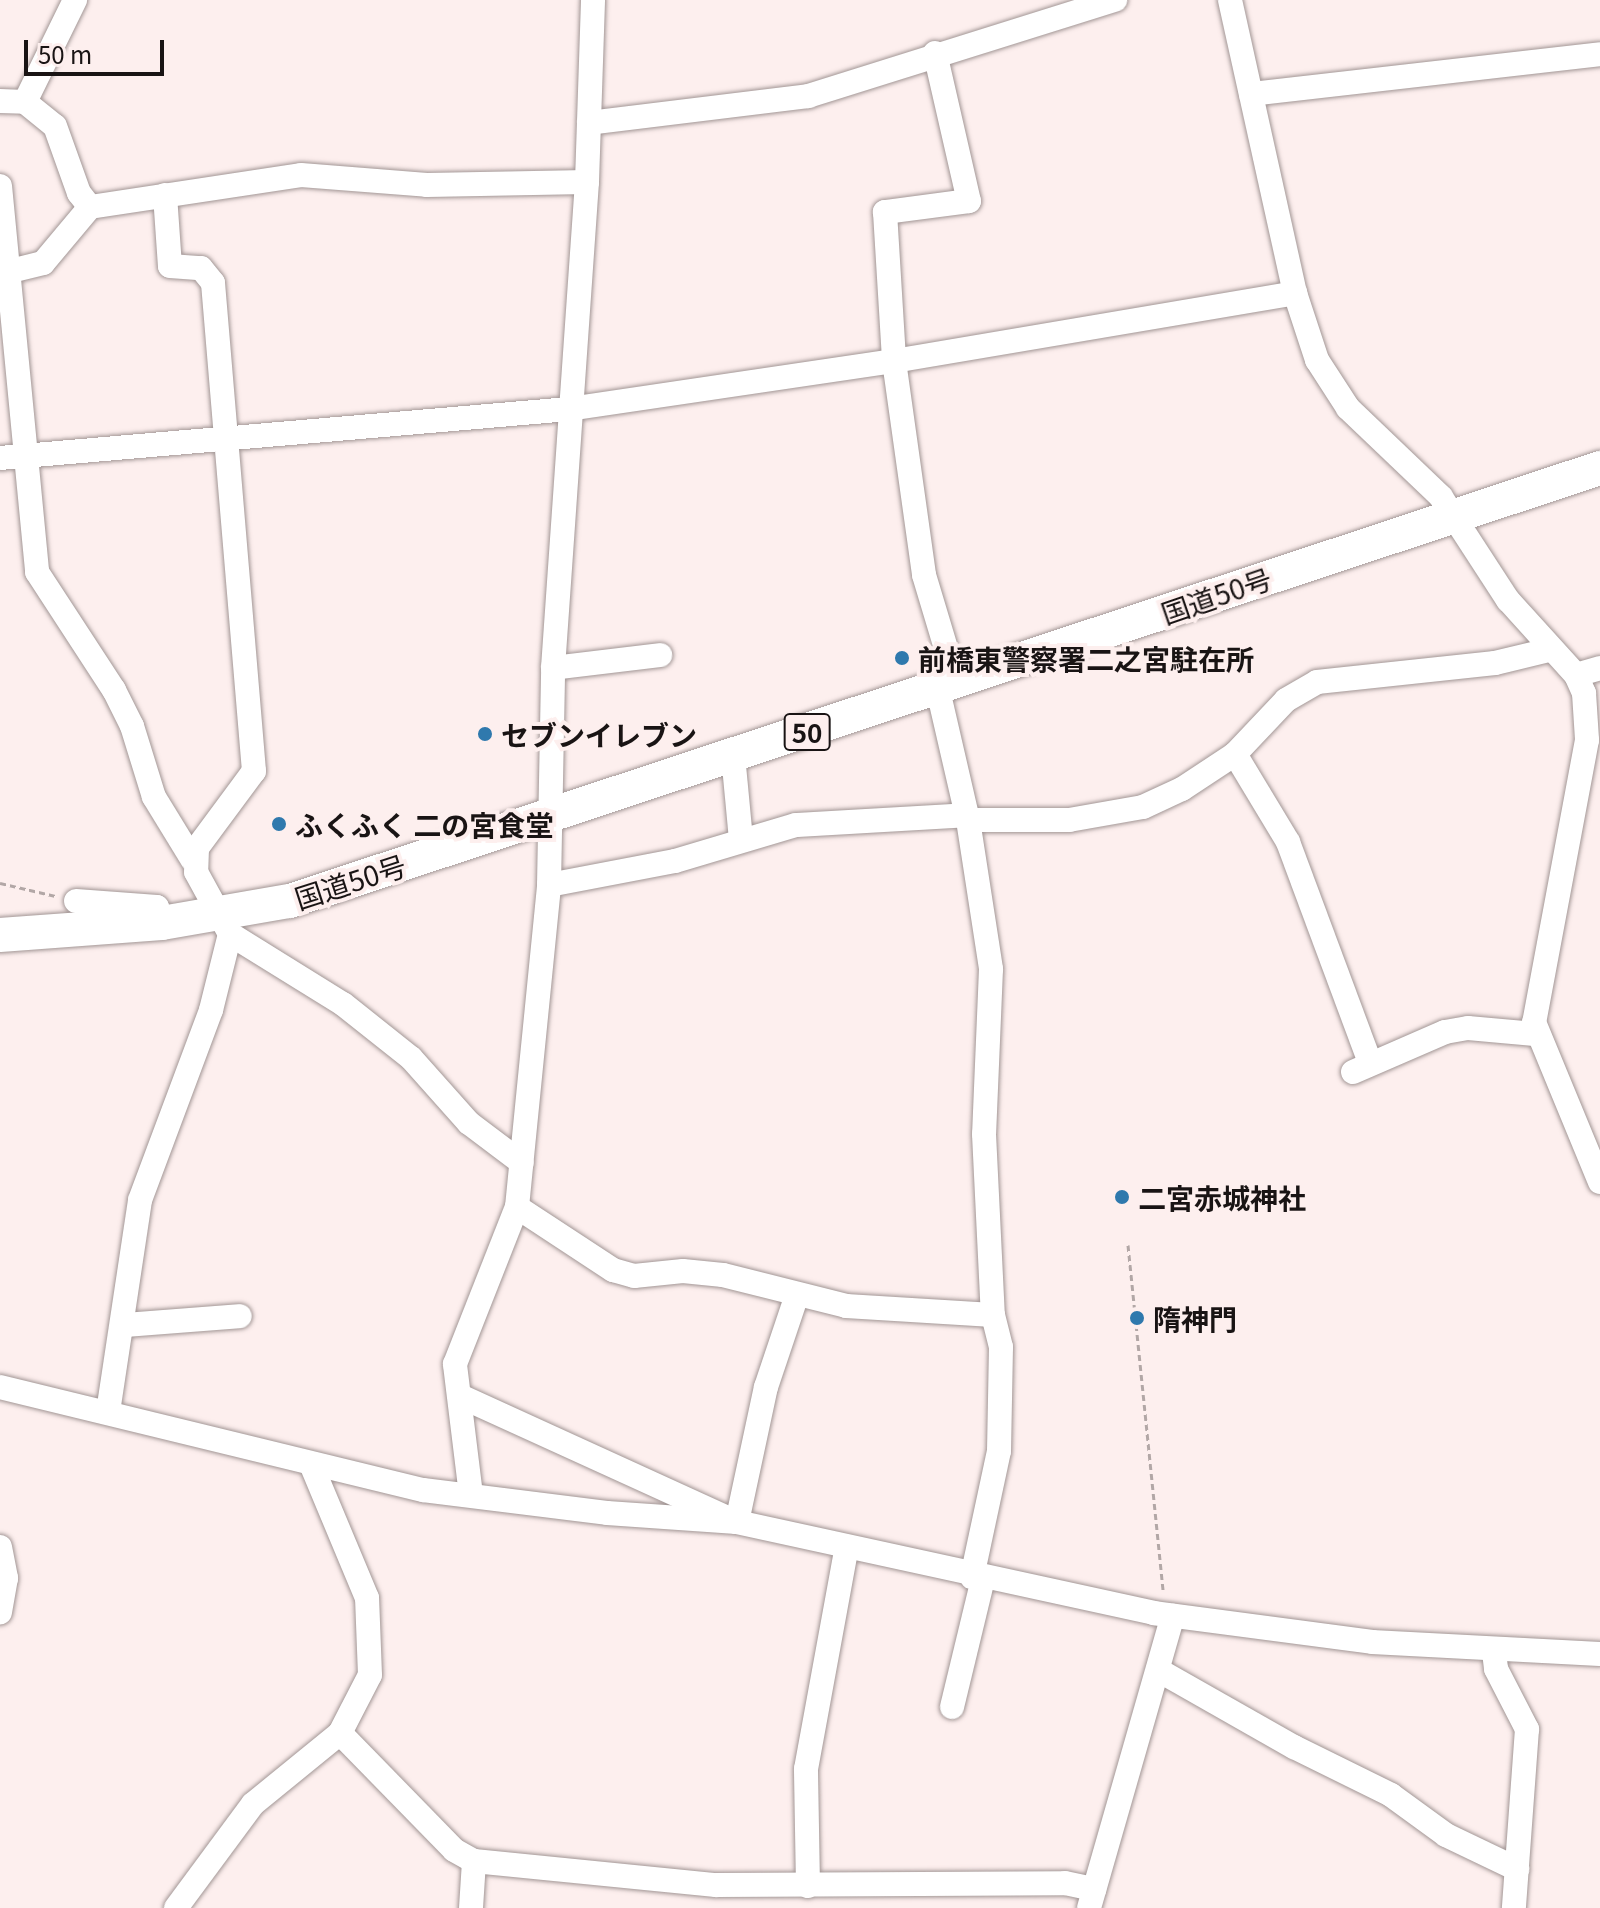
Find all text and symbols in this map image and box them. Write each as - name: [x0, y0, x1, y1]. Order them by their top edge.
- scale bar: [28, 24, 168, 74]
- text: 50 m: [38, 36, 92, 71]
- street label: 国道50号: [1156, 560, 1276, 630]
- place label: 前橋東警察署二之宮駐在所: [918, 641, 1254, 675]
- marker: 前橋東警察署二之宮駐在所: [893, 649, 911, 667]
- road number: 50: [783, 710, 831, 754]
- place label: セブンイレブン: [501, 717, 697, 751]
- marker: セブンイレブン: [476, 725, 494, 743]
- place label: ふくふく 二の宮食堂: [295, 807, 553, 841]
- marker: ふくふく 二の宮食堂: [270, 815, 288, 833]
- street label: 国道50号: [290, 847, 410, 915]
- place label: 二宮赤城神社: [1138, 1180, 1306, 1214]
- marker: 二宮赤城神社: [1113, 1188, 1131, 1206]
- place label: 隋神門: [1153, 1301, 1237, 1335]
- marker: 隋神門: [1128, 1309, 1146, 1327]

